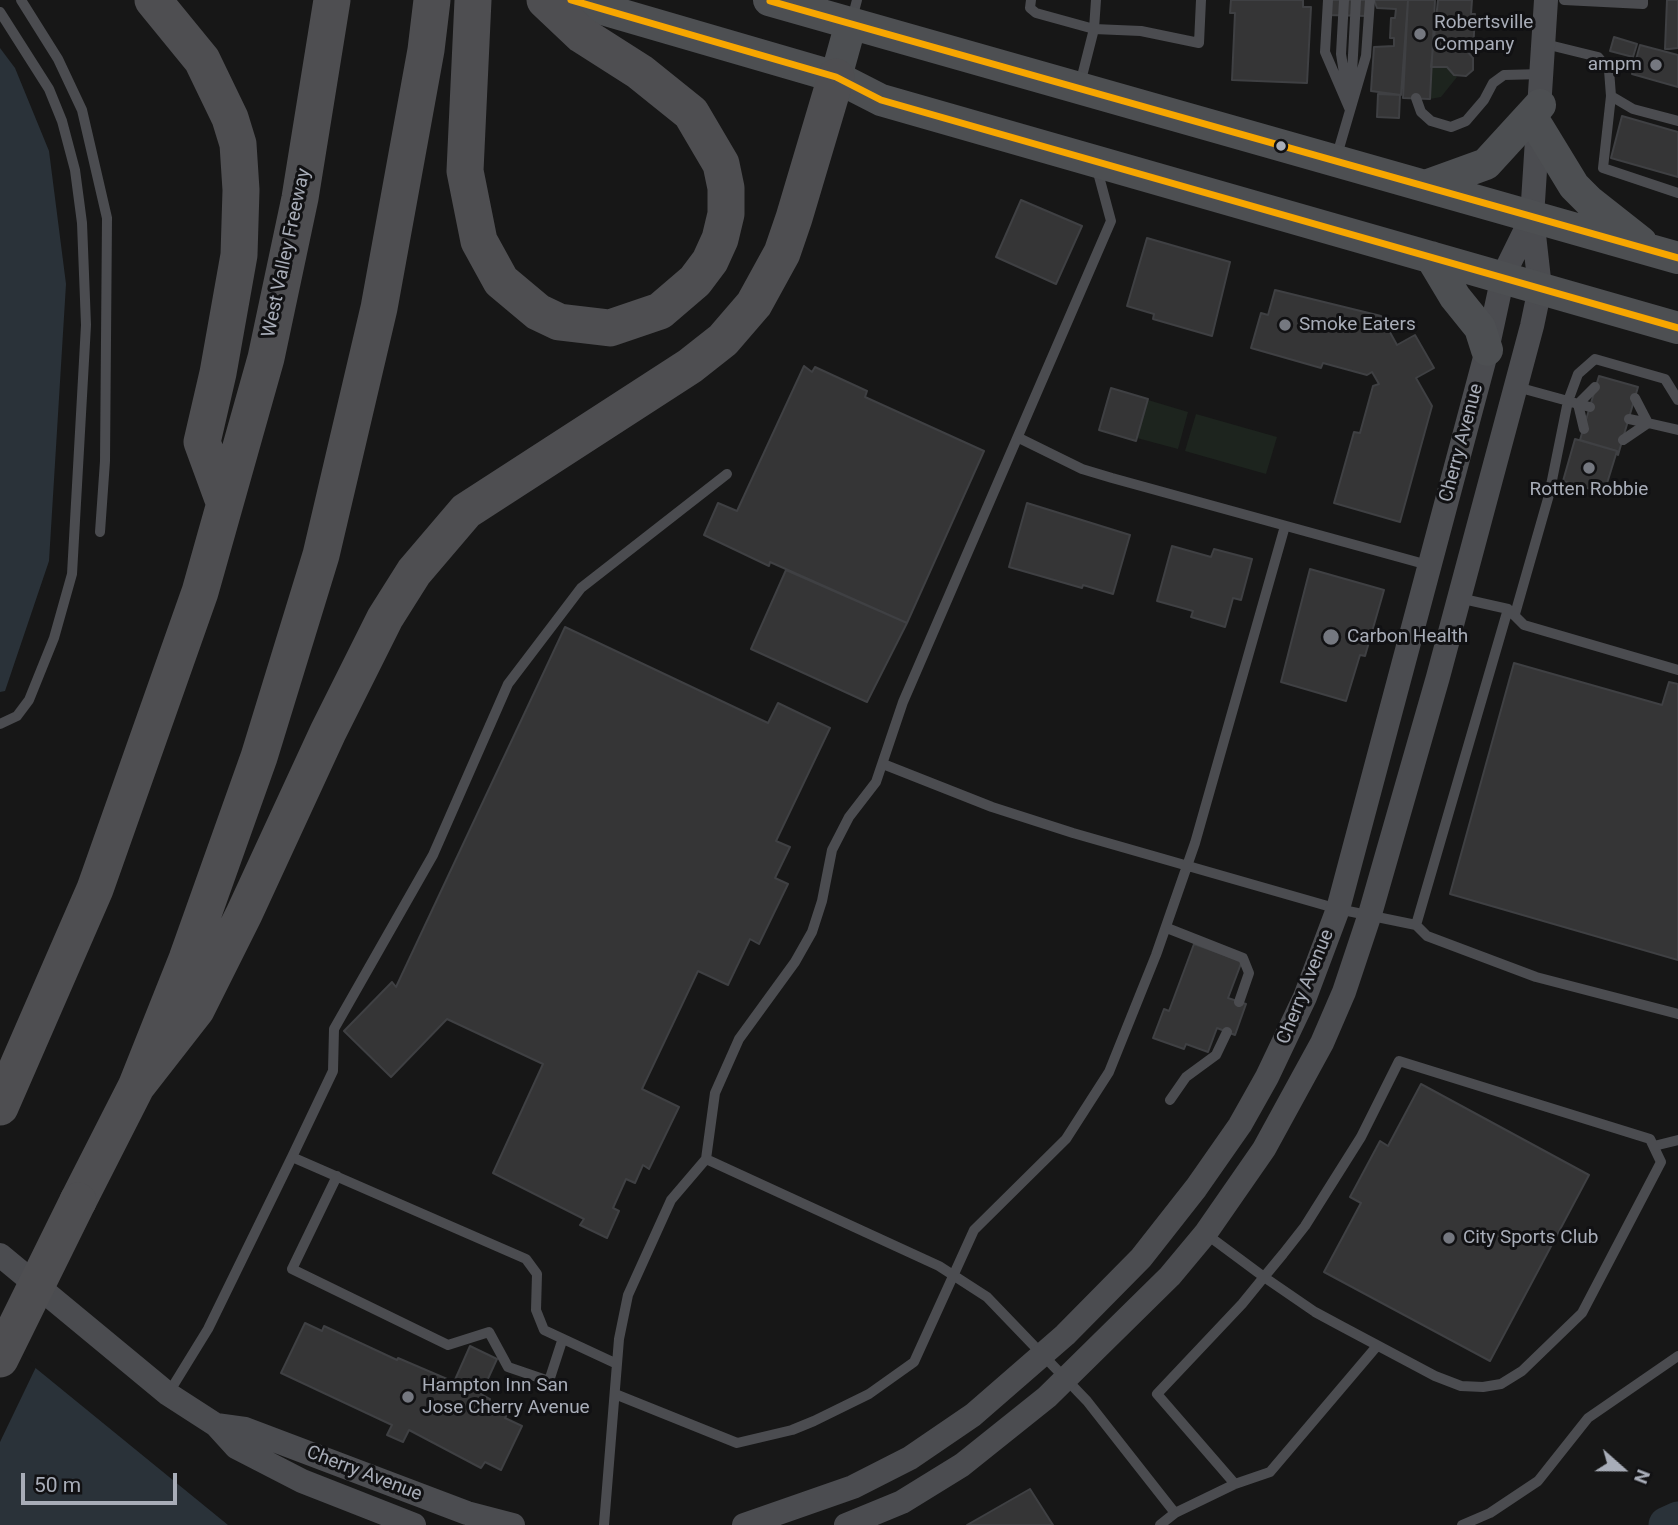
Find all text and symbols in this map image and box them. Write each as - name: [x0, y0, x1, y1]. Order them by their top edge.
- place label: Robertsville Company: [1434, 12, 1533, 56]
- marker: Robertsville Company: [1412, 26, 1428, 42]
- place label: ampm: [1588, 54, 1642, 76]
- marker: ampm: [1648, 57, 1664, 73]
- unlabelled marker: [1274, 139, 1288, 153]
- street label: West Valley Freeway: [258, 166, 316, 340]
- place label: Smoke Eaters: [1299, 314, 1416, 336]
- marker: Smoke Eaters: [1277, 317, 1293, 333]
- street label: Cherry Avenue: [1435, 381, 1489, 505]
- marker: Rotten Robbie: [1581, 460, 1597, 476]
- place label: Rotten Robbie: [1530, 479, 1648, 501]
- place label: Carbon Health: [1347, 626, 1468, 648]
- marker: Carbon Health: [1321, 627, 1341, 647]
- street label: Cherry Avenue: [1273, 926, 1339, 1048]
- place label: City Sports Club: [1463, 1227, 1598, 1249]
- marker: City Sports Club: [1441, 1230, 1457, 1246]
- place label: Hampton Inn San Jose Cherry Avenue: [422, 1375, 590, 1419]
- marker: Hampton Inn San Jose Cherry Avenue: [400, 1389, 416, 1405]
- north arrow: [1587, 1434, 1657, 1504]
- street label: Cherry Avenue: [303, 1442, 425, 1506]
- scale bar: [24, 1458, 180, 1502]
- text: N: [1629, 1466, 1655, 1487]
- text: 50 m: [34, 1473, 81, 1497]

